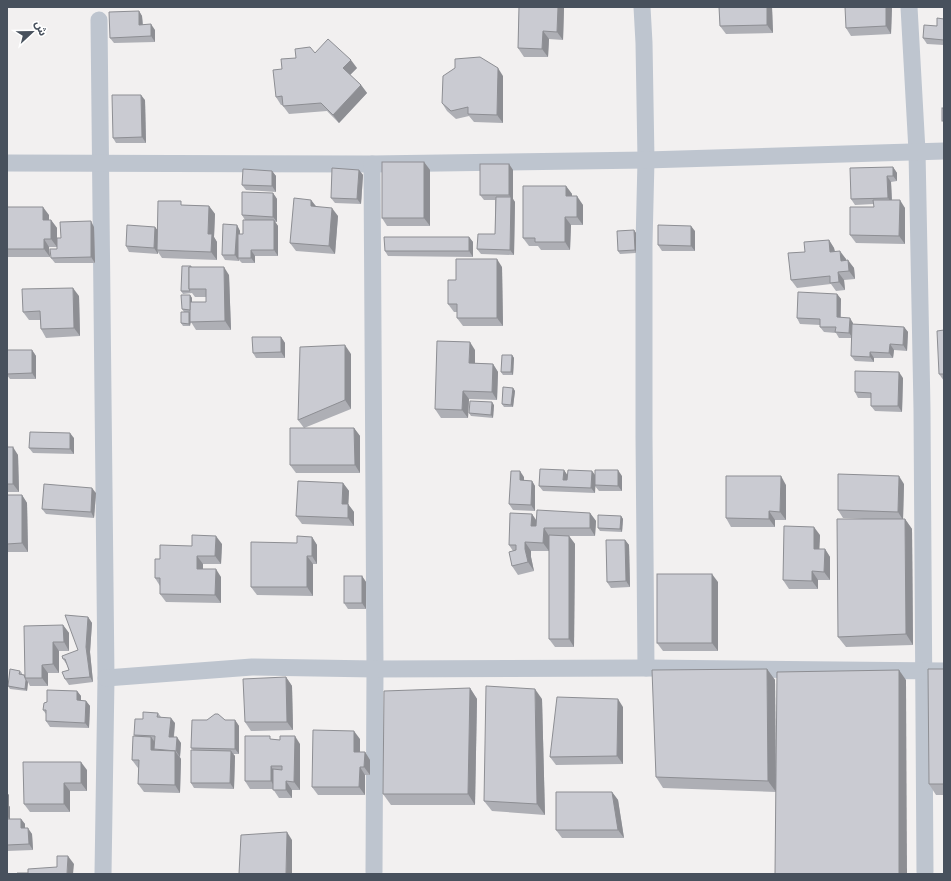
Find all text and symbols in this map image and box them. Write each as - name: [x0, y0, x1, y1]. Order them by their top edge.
- north arrow: [12, 12, 52, 52]
- text: ش: [32, 19, 51, 38]

